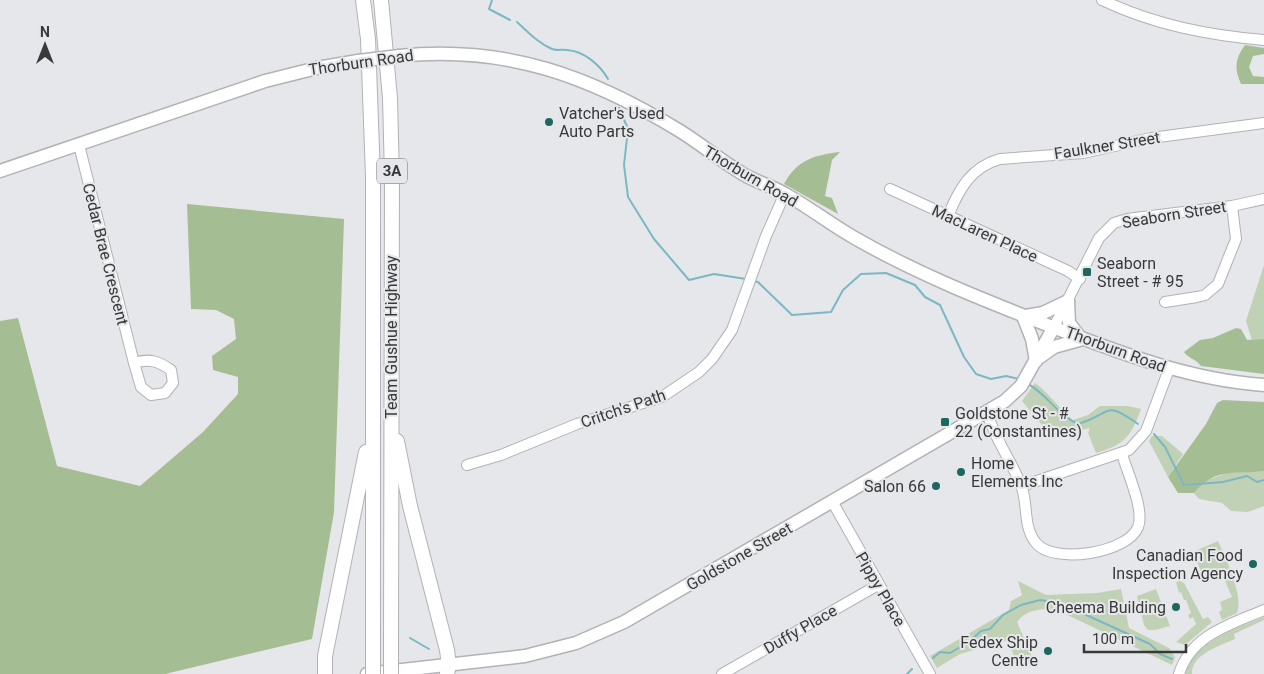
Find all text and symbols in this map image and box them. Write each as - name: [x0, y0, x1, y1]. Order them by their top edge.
- north arrow: [20, 20, 70, 70]
- text: N: [40, 24, 50, 40]
- street label: Thorburn Road: [307, 46, 415, 79]
- place label: Vatcher's Used Auto Parts: [559, 104, 665, 141]
- marker: Vatcher's Used Auto Parts: [543, 116, 555, 128]
- street label: Faulkner Street: [1053, 128, 1161, 163]
- street label: Thorburn Road: [700, 142, 801, 211]
- road number: 3A: [377, 158, 407, 184]
- street label: Cedar Brae Crescent: [79, 181, 132, 327]
- street label: Seaborn Street: [1121, 197, 1228, 232]
- street label: MacLaren Place: [929, 201, 1041, 266]
- place label: Seaborn Street - # 95: [1097, 254, 1183, 291]
- street label: Team Gushue Highway: [382, 255, 401, 419]
- marker: Seaborn Street - # 95: [1081, 266, 1093, 278]
- street label: Thorburn Road: [1063, 322, 1169, 376]
- street label: Critch's Path: [578, 385, 668, 432]
- place label: Goldstone St - # 22 (Constantines): [955, 404, 1082, 441]
- marker: Goldstone St - # 22 (Constantines): [939, 416, 951, 428]
- place label: Home Elements Inc: [971, 454, 1063, 491]
- marker: Home Elements Inc: [955, 466, 967, 478]
- place label: Salon 66: [864, 477, 926, 496]
- marker: Salon 66: [930, 480, 942, 492]
- street label: Goldstone Street: [683, 518, 795, 594]
- place label: Canadian Food Inspection Agency: [1112, 546, 1243, 583]
- street label: Pippy Place: [852, 549, 910, 630]
- marker: Canadian Food Inspection Agency: [1247, 558, 1259, 570]
- place label: Cheema Building: [1046, 598, 1166, 617]
- street label: Duffy Place: [760, 601, 840, 658]
- marker: Cheema Building: [1170, 601, 1182, 613]
- scale bar: [1084, 622, 1186, 654]
- text: 100 m: [1092, 630, 1134, 648]
- place label: Fedex Ship Centre: [960, 633, 1038, 670]
- marker: Fedex Ship Centre: [1042, 645, 1054, 657]

